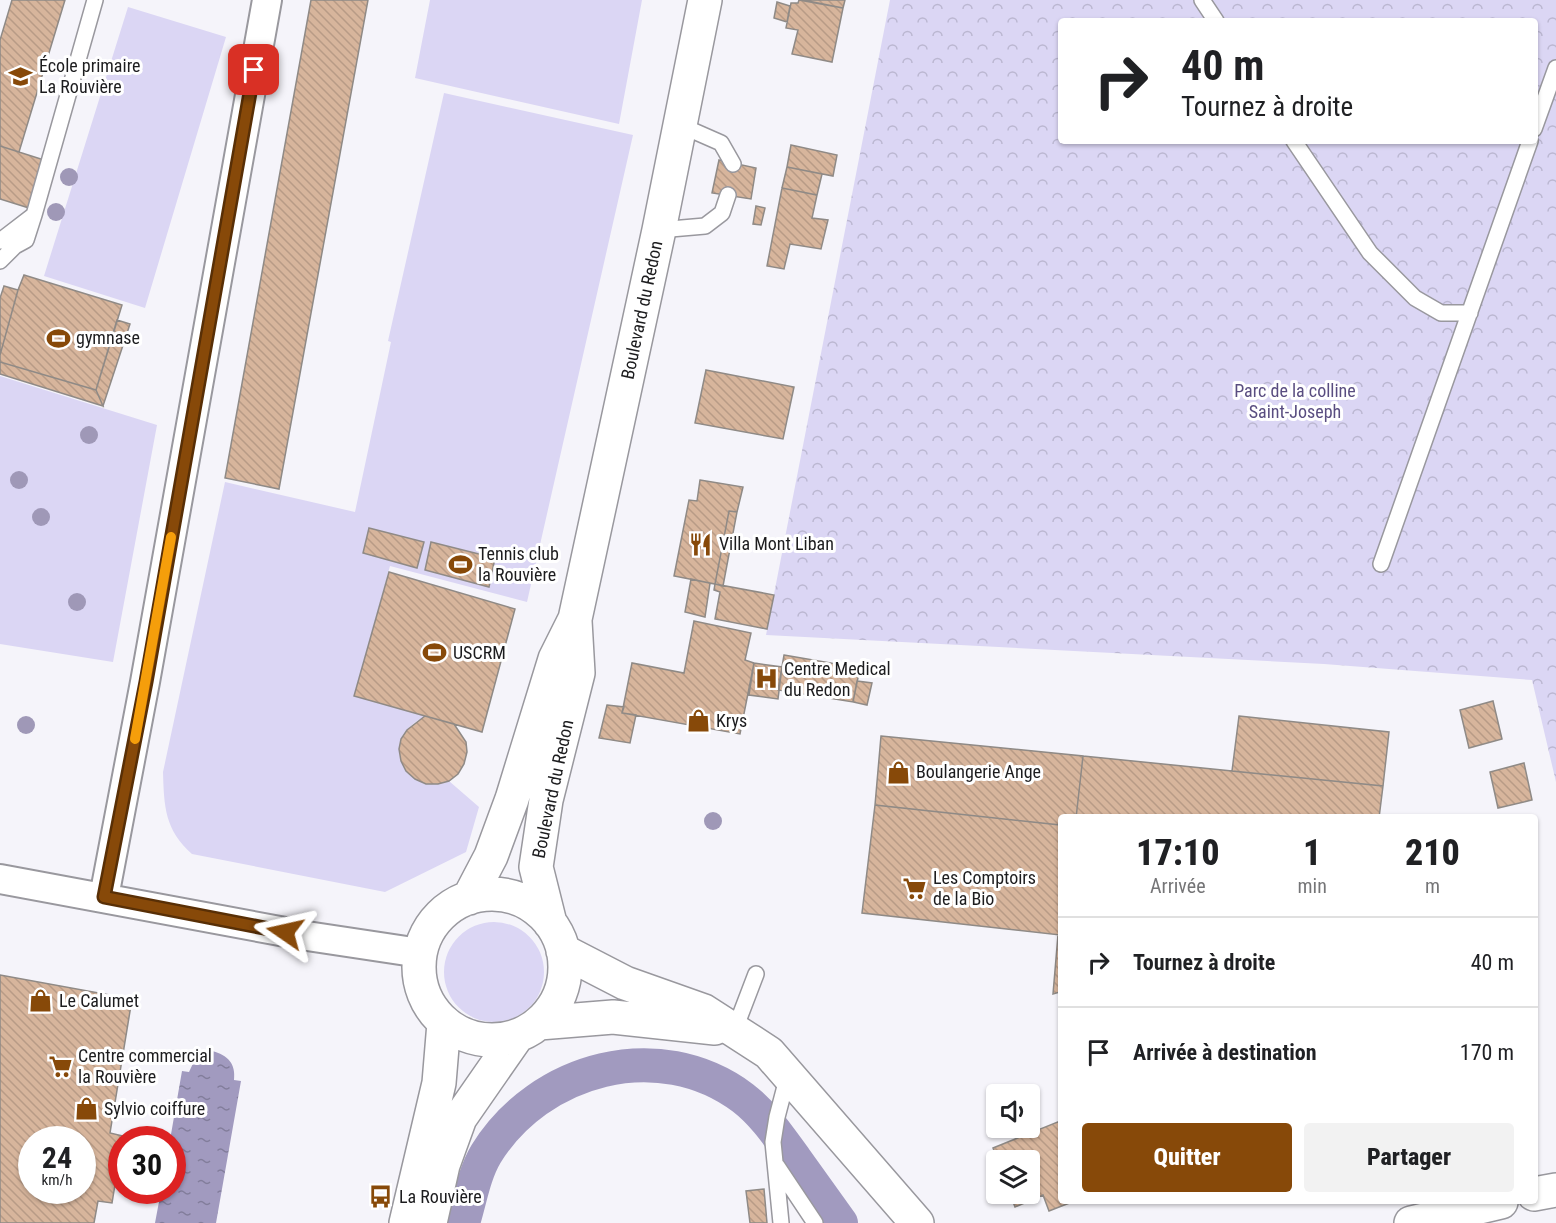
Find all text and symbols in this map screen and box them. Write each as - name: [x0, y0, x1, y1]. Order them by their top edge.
- text: 40 m: [1181, 41, 1264, 90]
- icon: right: [1082, 42, 1160, 120]
- pin: [228, 44, 279, 95]
- icon: arrive: [237, 53, 270, 86]
- place label: École primaire La Rouvière: [39, 55, 140, 97]
- school or university icon: École primaire La Rouvière: [8, 63, 34, 89]
- text: Tournez à droite: [1181, 91, 1353, 123]
- street label: Boulevard du Redon: [617, 239, 666, 381]
- sports icon: gymnase: [45, 325, 71, 351]
- place label: gymnase: [76, 327, 140, 348]
- park label: Parc de la colline Saint-Joseph: [1234, 380, 1356, 422]
- restaurant icon: Villa Mont Liban: [688, 531, 714, 557]
- place label: Villa Mont Liban: [719, 533, 834, 554]
- place label: Tennis club la Rouvière: [478, 543, 559, 585]
- sports icon: Tennis club la Rouvière: [447, 551, 473, 577]
- sports icon: USCRM: [422, 640, 448, 666]
- place label: USCRM: [453, 642, 506, 663]
- place label: Centre Medical du Redon: [784, 658, 891, 700]
- hospital icon: Centre Medical du Redon: [753, 666, 779, 692]
- shop icon: Krys: [685, 708, 711, 734]
- place label: Krys: [716, 710, 747, 731]
- street label: Boulevard du Redon: [528, 718, 577, 860]
- shop icon: Boulangerie Ange: [885, 759, 911, 785]
- place label: Boulangerie Ange: [916, 761, 1041, 782]
- text: 17:10: [1136, 832, 1219, 874]
- text: 1: [1303, 832, 1321, 874]
- text: 210: [1405, 832, 1460, 874]
- place label: Les Comptoirs de la Bio: [933, 867, 1036, 909]
- text: Arrivée: [1150, 874, 1206, 898]
- text: min: [1298, 874, 1327, 898]
- text: m: [1425, 874, 1440, 898]
- supermarket icon: Les Comptoirs de la Bio: [902, 875, 928, 901]
- position arrow: [253, 900, 317, 964]
- icon: right: [1082, 946, 1115, 979]
- text: Tournez à droite: [1133, 950, 1275, 975]
- text: 40 m: [1471, 950, 1514, 975]
- shop icon: Le Calumet: [28, 988, 54, 1014]
- place label: Le Calumet: [59, 990, 139, 1011]
- icon: arrive: [1082, 1036, 1115, 1069]
- text: Arrivée à destination: [1133, 1040, 1317, 1065]
- text: 170 m: [1460, 1040, 1514, 1065]
- place label: Centre commercial la Rouvière: [78, 1045, 212, 1087]
- supermarket icon: Centre commercial la Rouvière: [47, 1053, 73, 1079]
- map controls: [986, 1084, 1040, 1204]
- button: sound: [986, 1084, 1040, 1138]
- shop icon: Sylvio coiffure: [73, 1096, 99, 1122]
- place label: Sylvio coiffure: [104, 1098, 205, 1119]
- button: Quitter: [1082, 1123, 1292, 1192]
- button: Partager: [1304, 1123, 1514, 1192]
- speed limit sign: 30: [108, 1126, 186, 1204]
- text: 24: [42, 1140, 72, 1175]
- button: layers: [986, 1150, 1040, 1204]
- text: km/h: [42, 1171, 72, 1189]
- bus stop icon: La Rouvière: [368, 1184, 394, 1210]
- place label: La Rouvière: [399, 1186, 482, 1207]

